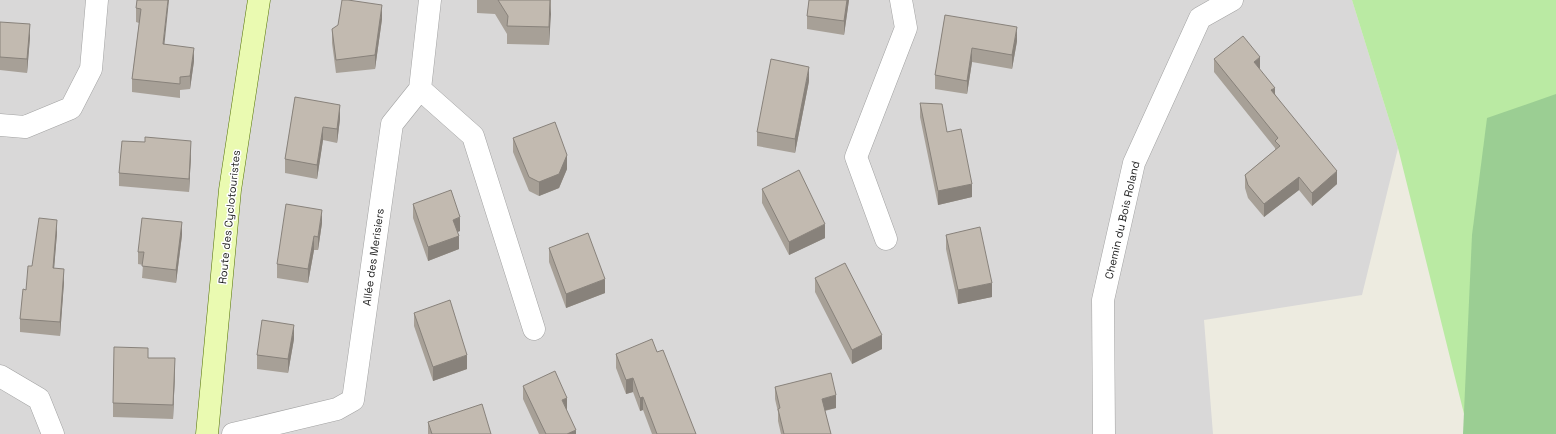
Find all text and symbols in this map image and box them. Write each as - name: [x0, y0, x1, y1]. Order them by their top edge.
- street label: Route des Cyclotouristes: [215, 149, 243, 285]
- street label: Chemin du Bois Roland: [1102, 160, 1142, 280]
- street label: Allée des Merisiers: [359, 207, 387, 307]

